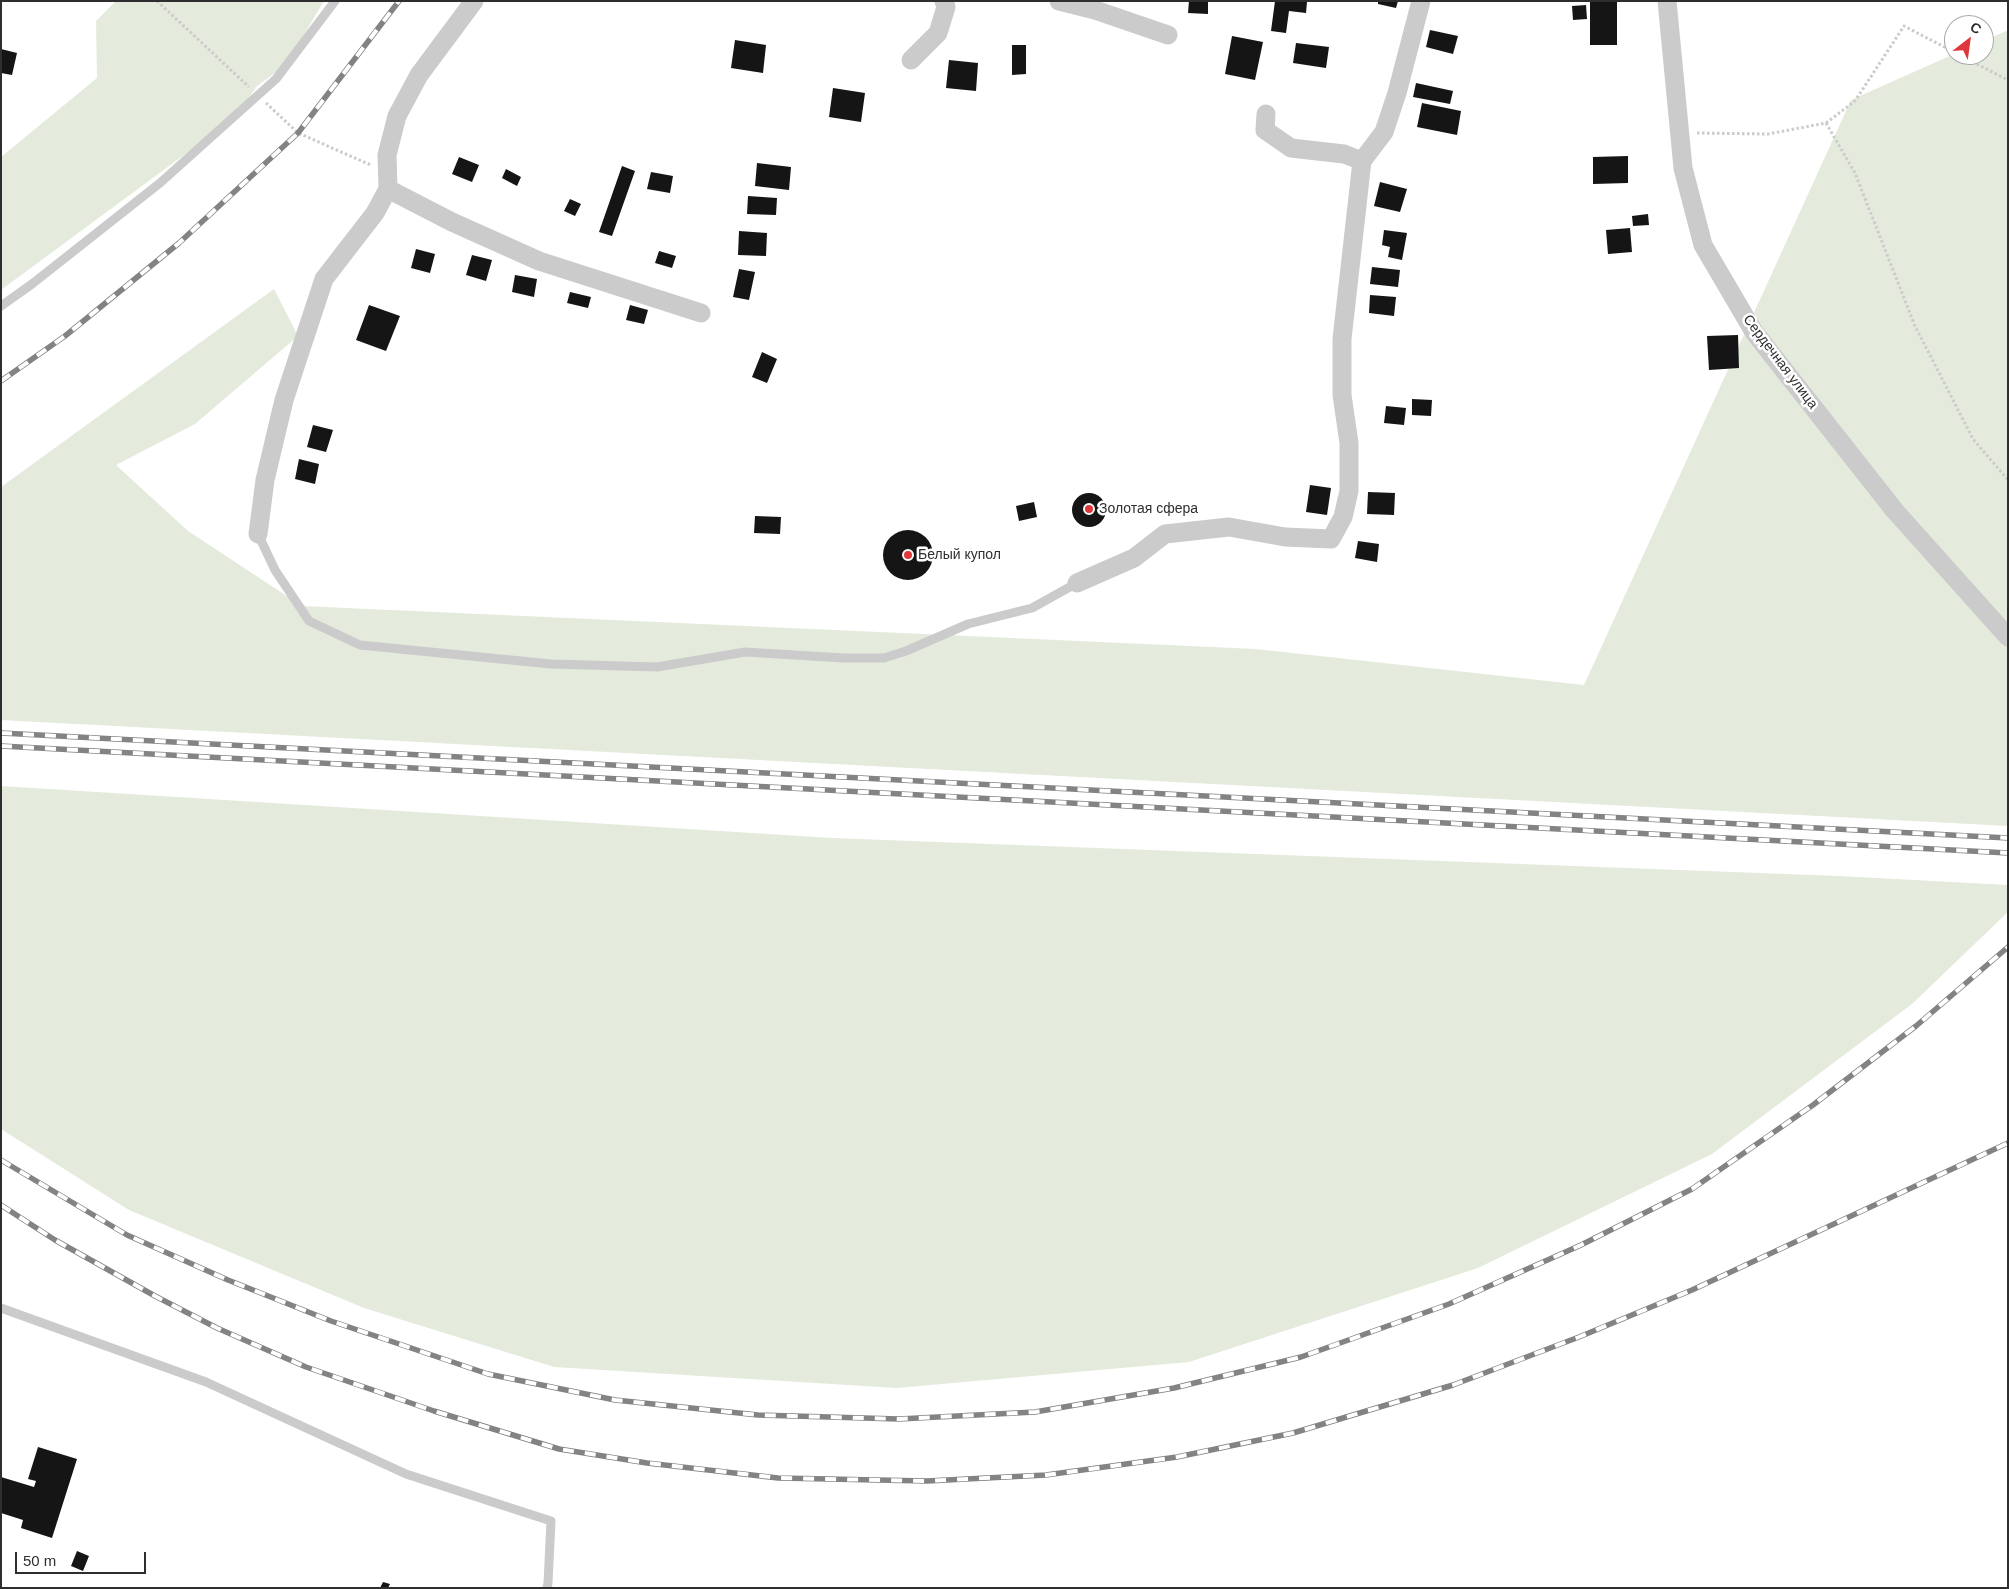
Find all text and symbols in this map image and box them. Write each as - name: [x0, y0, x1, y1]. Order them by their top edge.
- north arrow: [1944, 15, 1994, 65]
- text: С: [1968, 18, 1984, 37]
- street label: Сердечная улица: [1739, 312, 1821, 412]
- place label: Золотая сфера: [1099, 501, 1198, 517]
- marker: Золотая сфера: [1083, 503, 1095, 515]
- place label: Белый купол: [918, 547, 1001, 563]
- marker: Белый купол: [902, 549, 914, 561]
- scale bar: [18, 1542, 149, 1574]
- text: 50 m: [23, 1552, 56, 1569]

